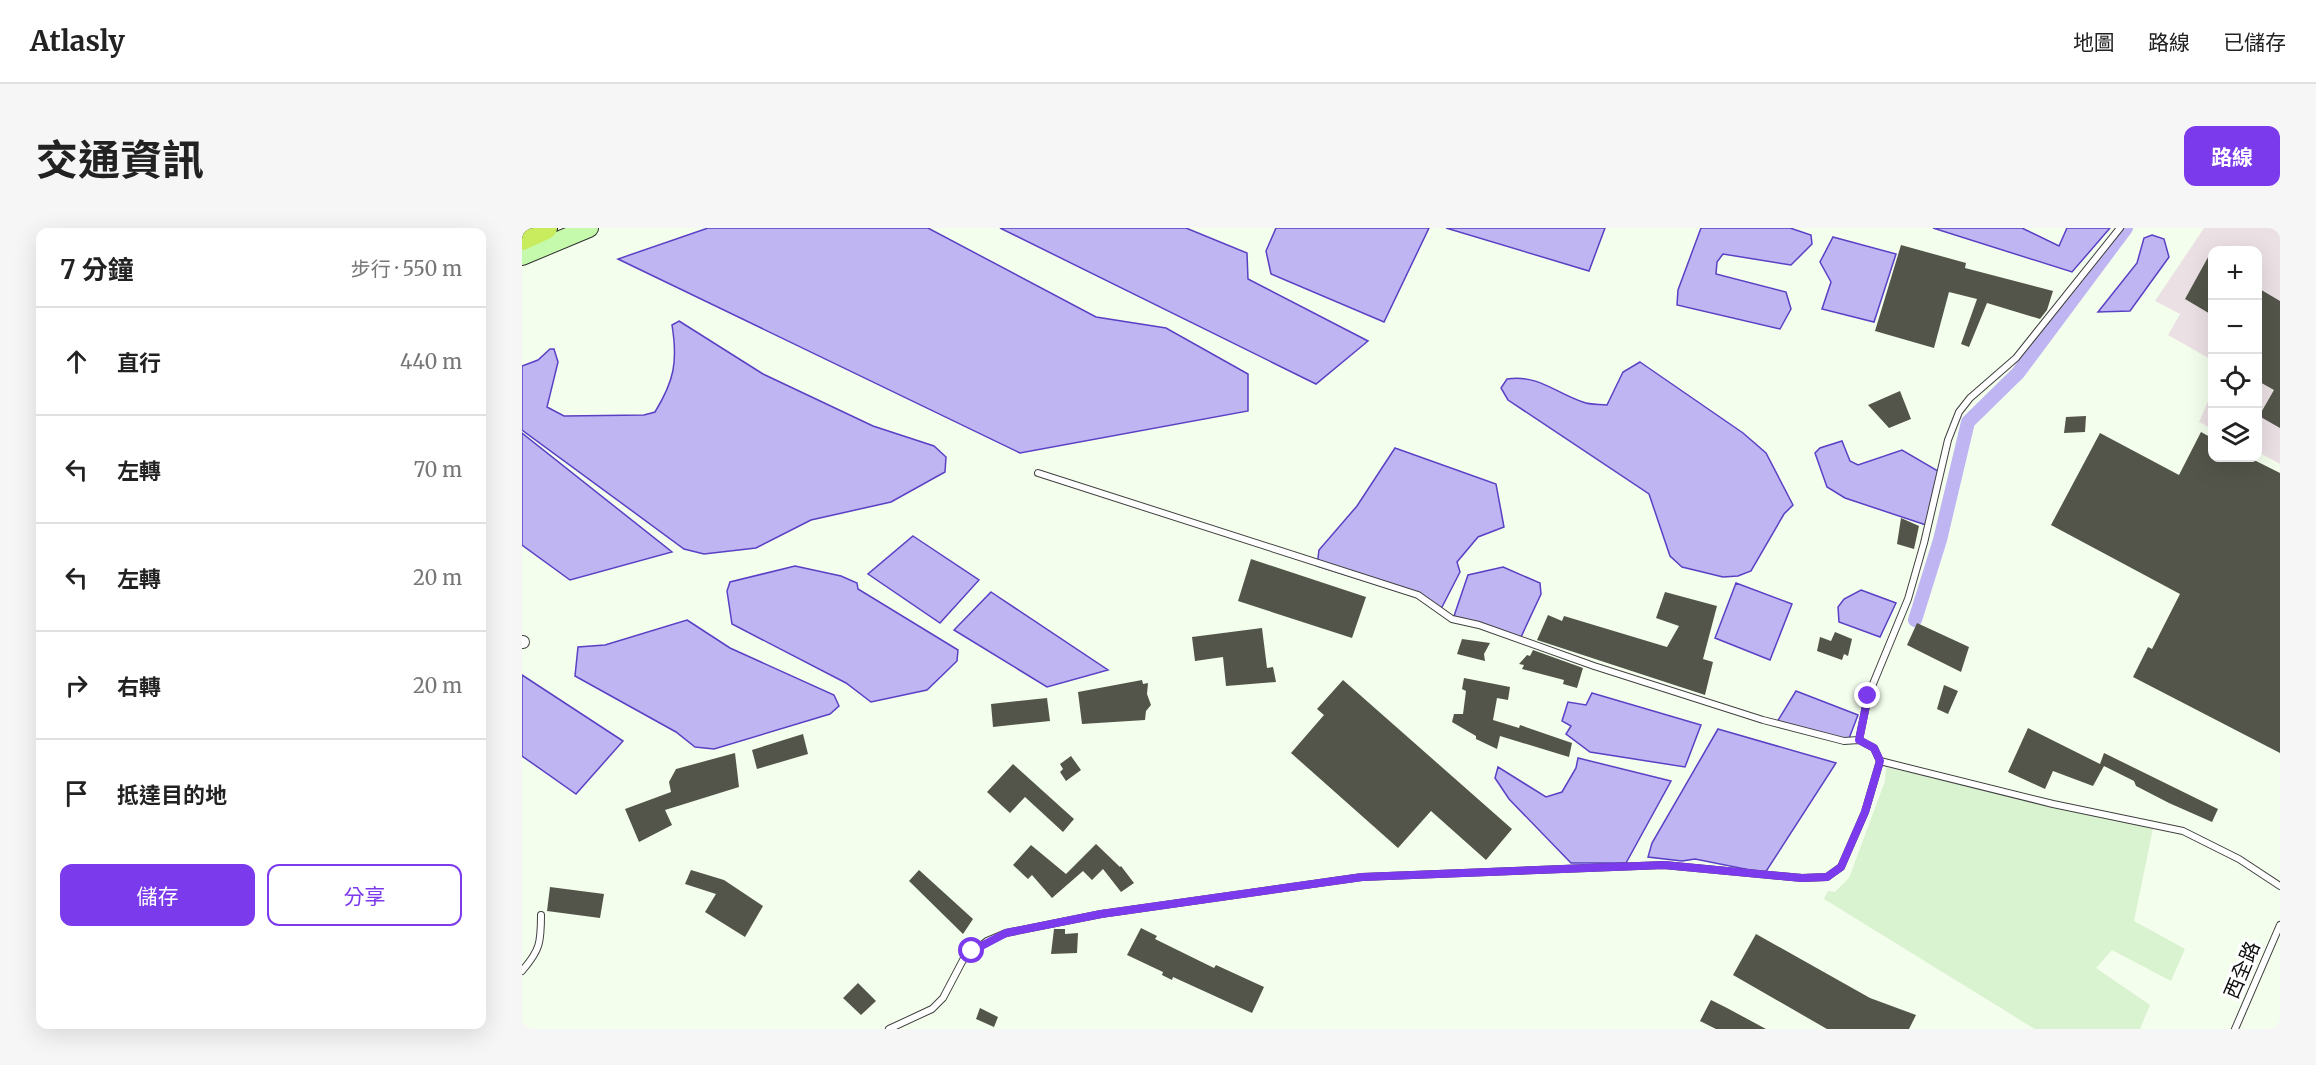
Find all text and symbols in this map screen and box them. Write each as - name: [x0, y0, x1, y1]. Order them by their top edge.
- text: Atlasly: [30, 23, 125, 59]
- text: 地圖: [2073, 29, 2115, 56]
- text: 路線: [2148, 29, 2190, 56]
- text: 已儲存: [2223, 29, 2286, 56]
- button: 路線: [2184, 126, 2280, 186]
- text: 交通資訊: [36, 134, 204, 186]
- map controls: [2208, 246, 2262, 462]
- button: +: [2208, 246, 2262, 300]
- text: 7 分鐘: [60, 253, 134, 286]
- text: 步行 · 550 m: [351, 256, 462, 281]
- button: −: [2208, 300, 2262, 354]
- icon: ahead: [60, 345, 93, 378]
- text: 直行: [117, 349, 161, 377]
- text: 440 m: [400, 349, 462, 374]
- button: locate: [2208, 354, 2262, 408]
- button: layers: [2208, 408, 2262, 462]
- icon: left: [60, 453, 93, 486]
- text: 左轉: [117, 457, 161, 485]
- text: 70 m: [414, 457, 462, 482]
- icon: left: [60, 561, 93, 594]
- text: 左轉: [117, 565, 161, 593]
- text: 20 m: [413, 565, 462, 590]
- icon: right: [60, 669, 93, 702]
- text: 右轉: [117, 673, 161, 701]
- text: 20 m: [413, 673, 462, 698]
- route end: [1854, 682, 1880, 708]
- icon: arrive: [60, 777, 93, 810]
- text: 抵達目的地: [117, 781, 227, 809]
- button: 儲存: [60, 864, 255, 926]
- button: 分享: [267, 864, 462, 926]
- route start: [958, 937, 984, 963]
- street label: 西全路: [2218, 937, 2265, 1002]

